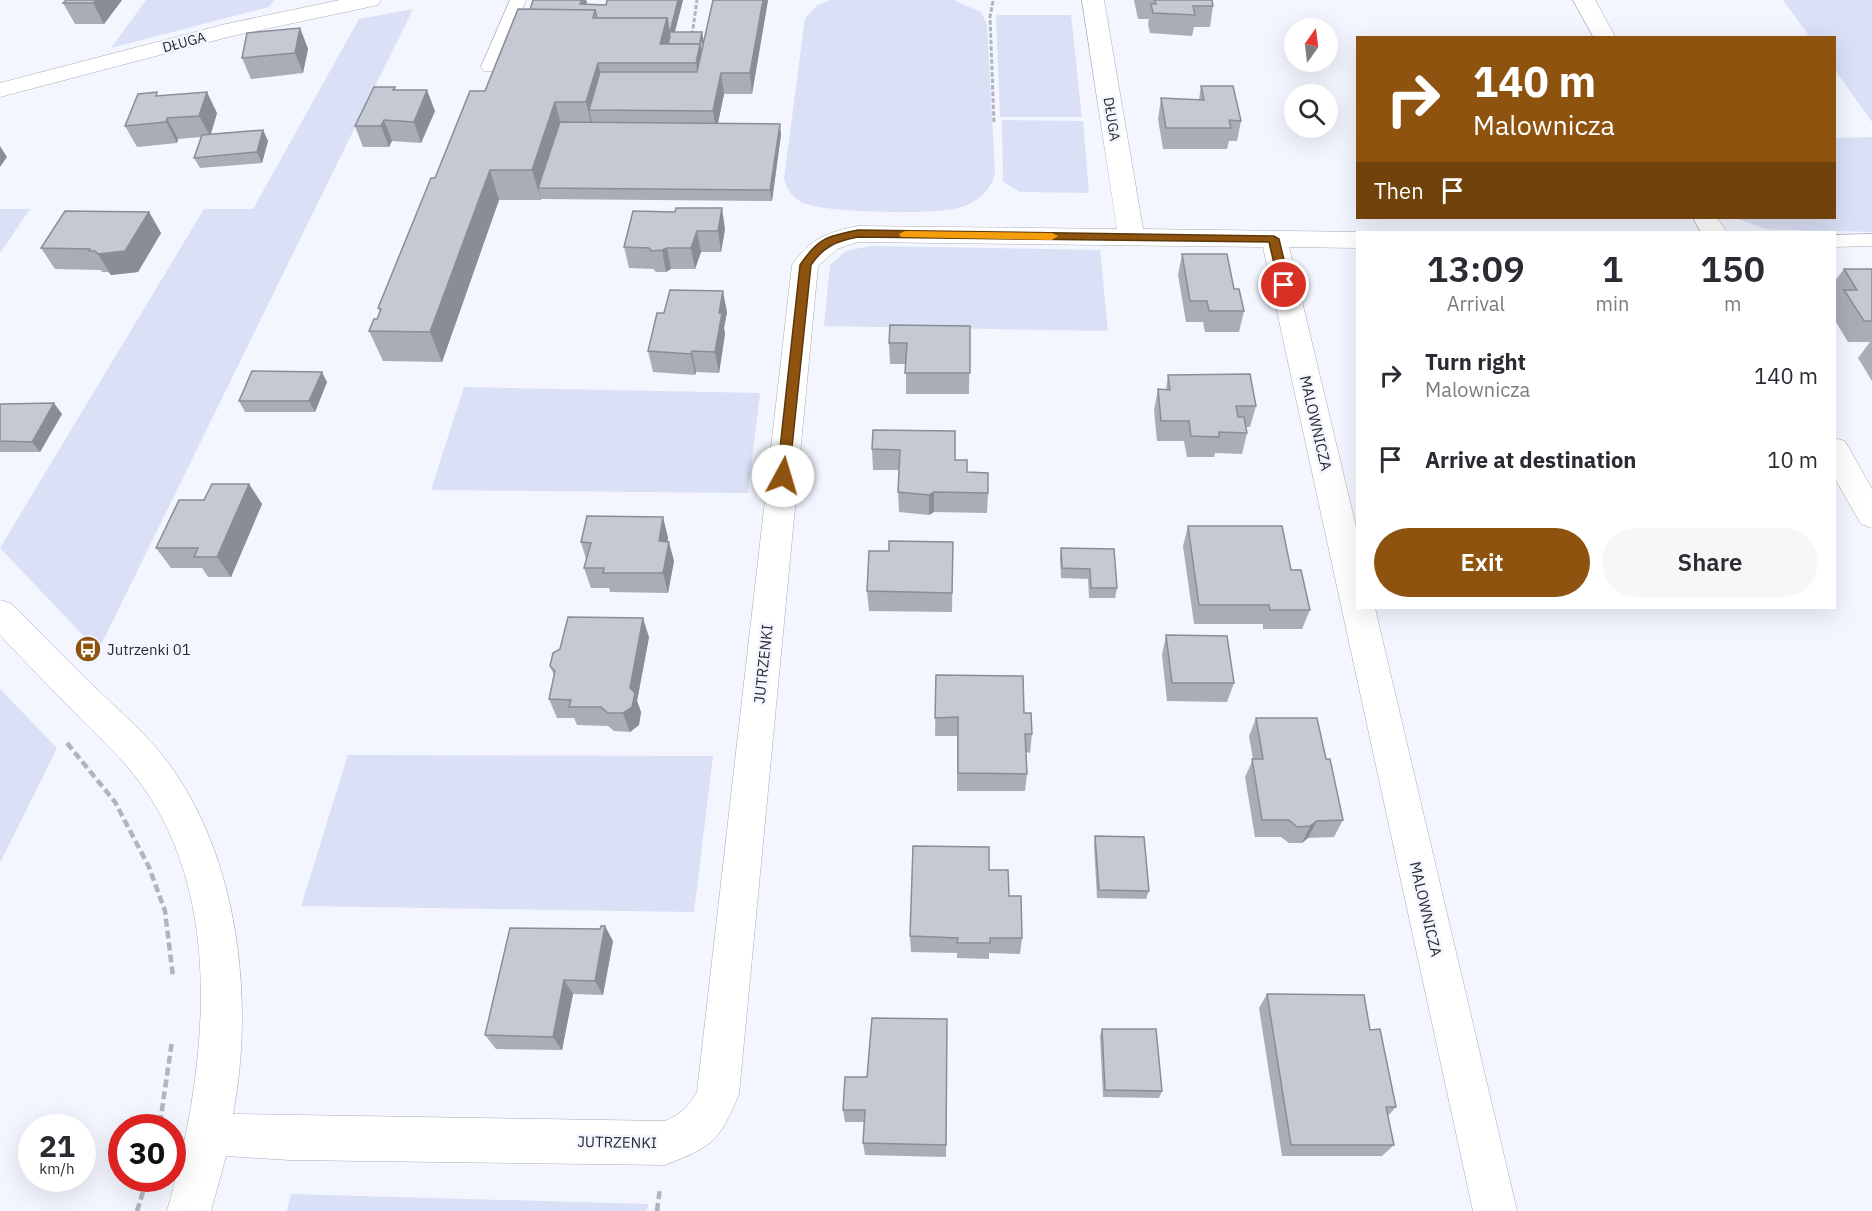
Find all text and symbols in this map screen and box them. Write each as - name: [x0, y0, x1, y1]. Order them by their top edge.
- north arrow: [1284, 18, 1338, 72]
- map controls: [1284, 18, 1338, 138]
- street label: DŁUGA: [160, 28, 208, 56]
- text: 140 m: [1473, 54, 1596, 109]
- icon: right: [1374, 60, 1452, 138]
- button: search: [1284, 84, 1338, 138]
- street label: DŁUGA: [1100, 96, 1124, 142]
- text: Malownicza: [1473, 107, 1615, 142]
- icon: arrive: [1436, 174, 1469, 207]
- text: Then: [1374, 176, 1424, 205]
- text: 13:09: [1427, 245, 1525, 292]
- text: 1: [1602, 245, 1623, 292]
- text: 150: [1700, 245, 1765, 292]
- pin: [1258, 259, 1309, 310]
- icon: arrive: [1267, 268, 1300, 301]
- text: Arrival: [1447, 290, 1505, 317]
- text: min: [1596, 290, 1629, 317]
- text: m: [1724, 290, 1741, 317]
- text: Turn right: [1425, 347, 1526, 376]
- icon: right: [1374, 359, 1407, 392]
- text: 140 m: [1754, 361, 1818, 390]
- street label: MALOWNICZA: [1296, 374, 1336, 473]
- text: Malownicza: [1425, 376, 1530, 403]
- icon: arrive: [1374, 443, 1407, 476]
- position arrow: [751, 444, 815, 508]
- text: Arrive at destination: [1425, 445, 1636, 474]
- text: 10 m: [1767, 445, 1818, 474]
- button: Exit: [1374, 528, 1590, 597]
- button: Share: [1602, 528, 1818, 597]
- street label: JUTRZENKI: [749, 623, 777, 705]
- bus stop icon: Jutrzenki 01: [73, 634, 103, 664]
- place label: Jutrzenki 01: [107, 640, 191, 659]
- street label: MALOWNICZA: [1406, 860, 1446, 959]
- speed limit sign: 30: [108, 1114, 186, 1192]
- text: 21: [39, 1126, 75, 1165]
- street label: JUTRZENKI: [577, 1132, 657, 1152]
- text: km/h: [39, 1159, 75, 1178]

